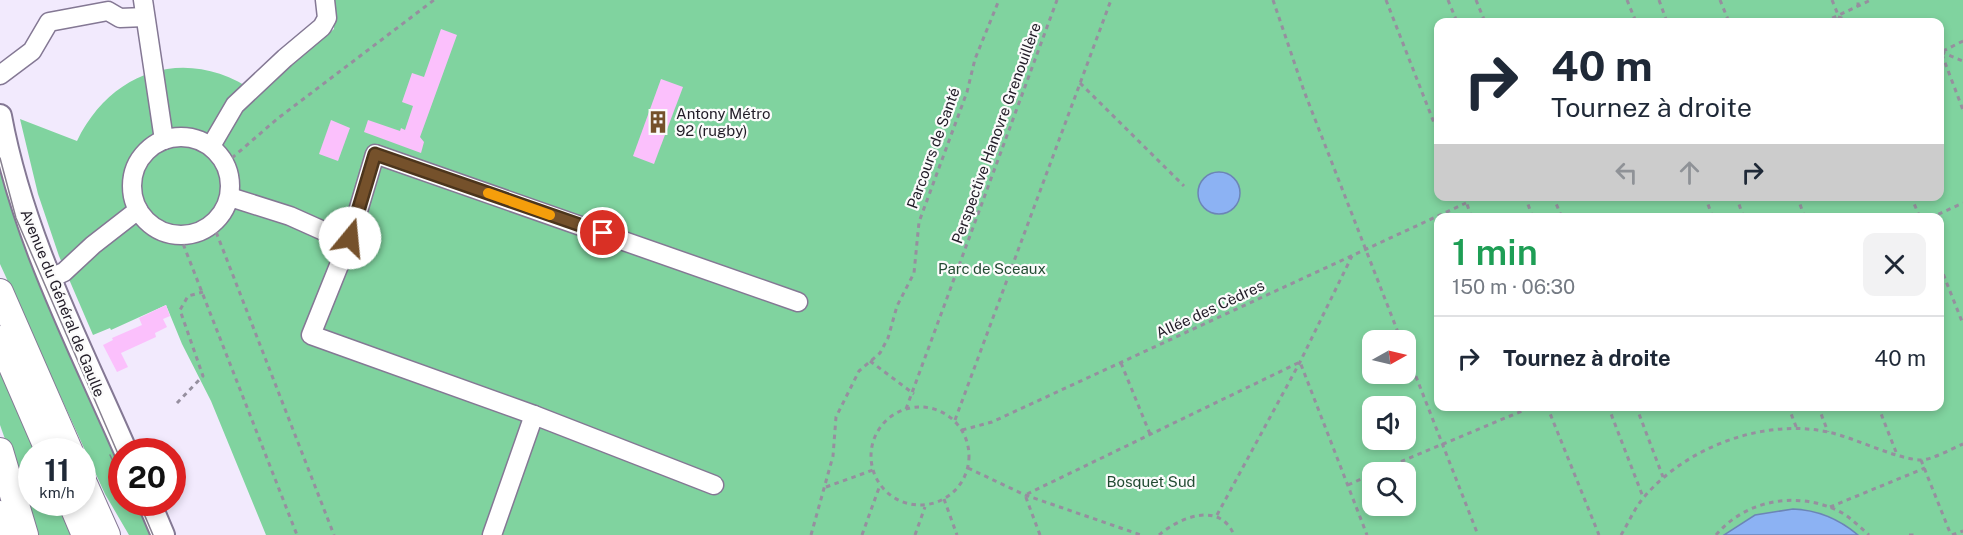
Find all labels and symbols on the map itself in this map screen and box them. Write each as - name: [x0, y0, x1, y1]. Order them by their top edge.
- street label: Perspective Hanovre Grenouillère: [948, 20, 1044, 246]
- street label: Parcours de Santé: [903, 85, 963, 211]
- place label: Antony Métro 92 (rugby): [676, 105, 771, 139]
- building icon: Antony Métro 92 (rugby): [645, 109, 671, 135]
- position arrow: [318, 206, 382, 270]
- street label: Avenue du Général de Gaulle: [18, 207, 108, 399]
- pin: [577, 207, 628, 258]
- park label: Parc de Sceaux: [938, 260, 1046, 277]
- street label: Allée des Cèdres: [1153, 276, 1267, 342]
- north arrow: [1362, 330, 1416, 384]
- speed limit sign: 20: [108, 438, 186, 516]
- park label: Bosquet Sud: [1106, 473, 1196, 490]

